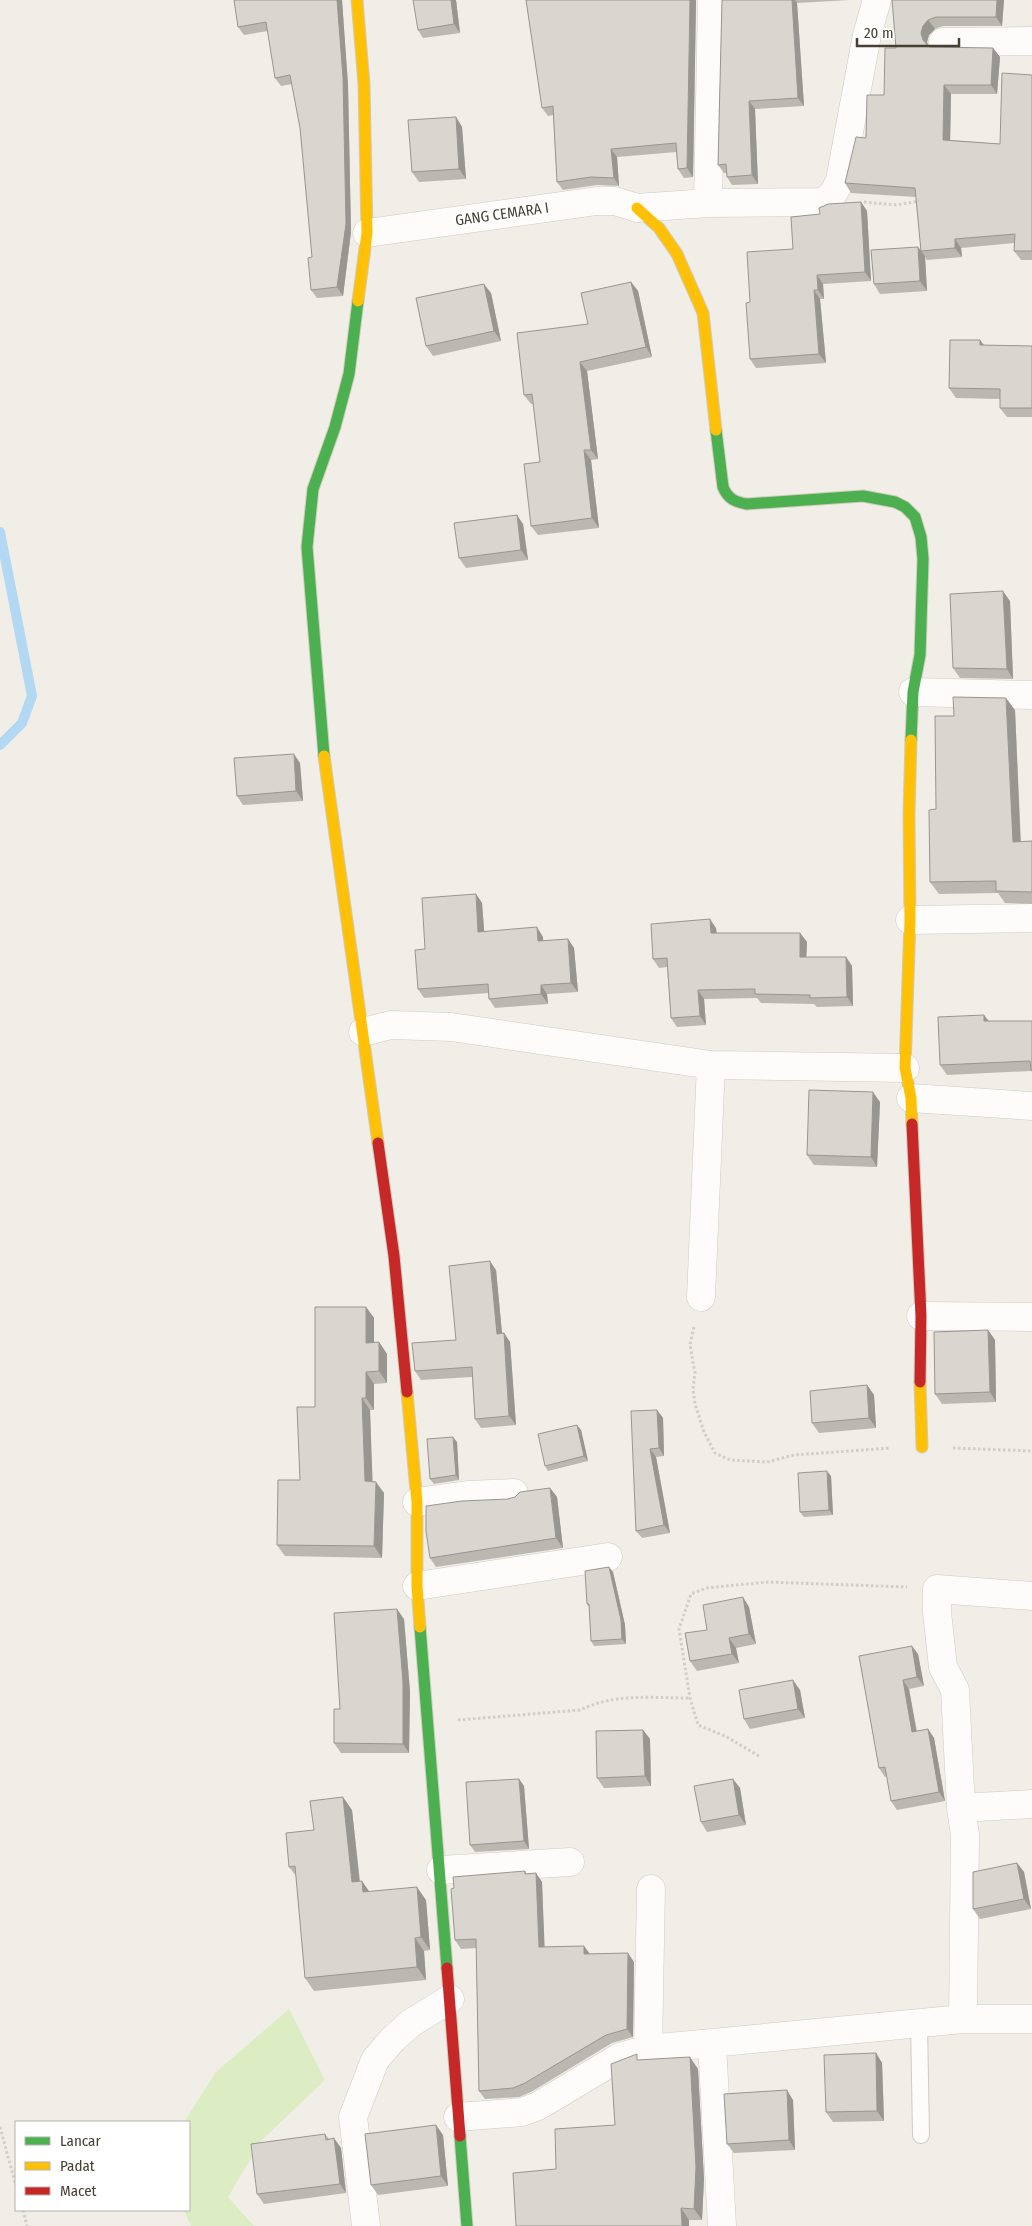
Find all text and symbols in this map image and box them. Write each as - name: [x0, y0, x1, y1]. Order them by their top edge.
- scale bar: [857, 15, 960, 47]
- text: 20 m: [864, 24, 894, 42]
- street label: GANG CEMARA I: [454, 199, 550, 229]
- legend: [15, 2121, 190, 2211]
- text: Lancar: [60, 2132, 101, 2150]
- text: Padat: [60, 2157, 95, 2175]
- text: Macet: [60, 2182, 97, 2200]

